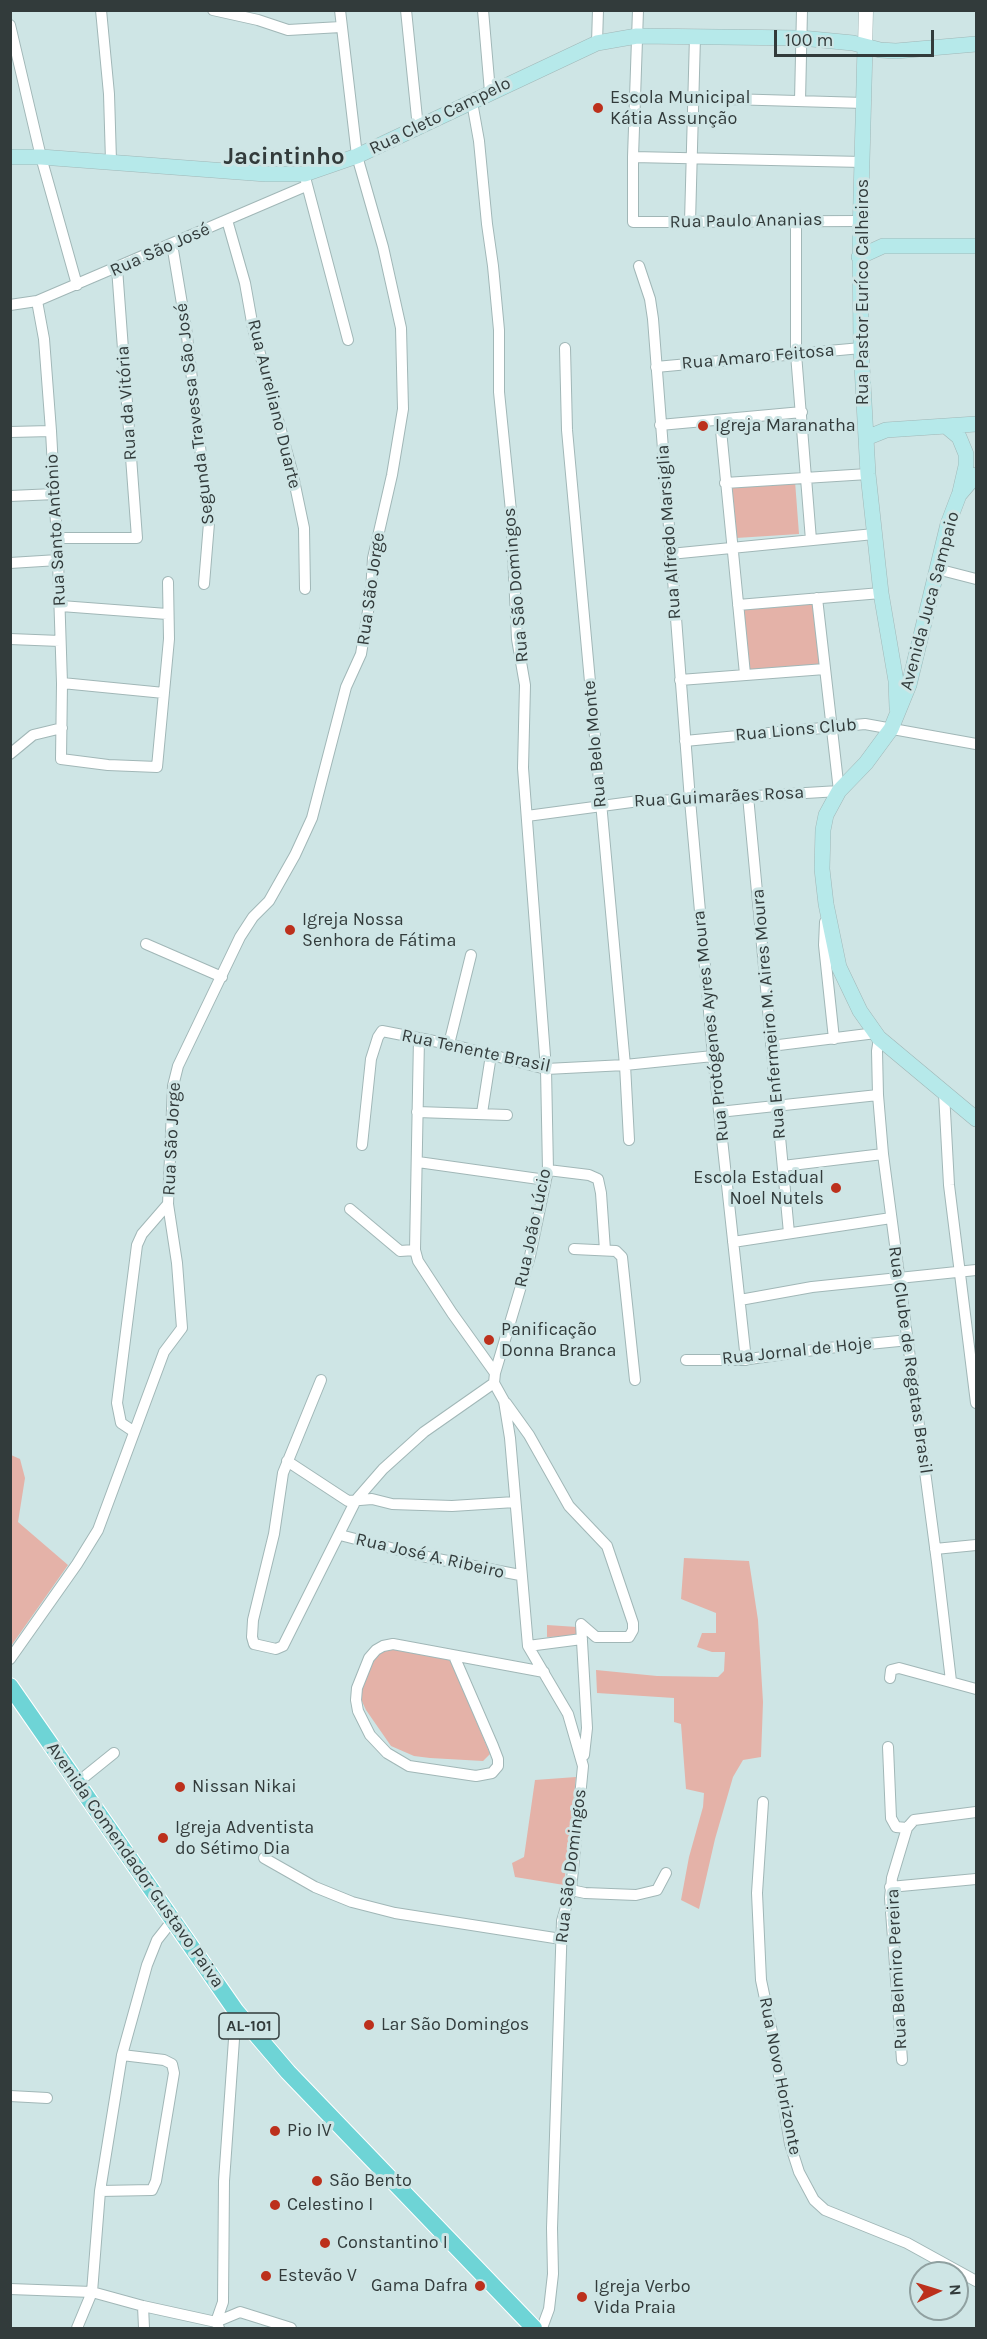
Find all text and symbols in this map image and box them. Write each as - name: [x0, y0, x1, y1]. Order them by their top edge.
- scale bar: [777, 18, 938, 56]
- text: 100 m: [785, 29, 833, 51]
- street label: Rua Cleto Campelo: [366, 72, 514, 160]
- place label: Escola Municipal Kátia Assunção: [610, 87, 750, 130]
- marker: Escola Municipal Kátia Assunção: [591, 101, 605, 115]
- district label: Jacintinho: [223, 143, 345, 171]
- street label: Rua Pastor Euríco Calheiros: [852, 179, 874, 405]
- street label: Rua Paulo Ananias: [669, 209, 823, 233]
- street label: Rua São José: [107, 218, 213, 282]
- street label: Segunda Travessa São José: [171, 302, 219, 526]
- street label: Rua Aureliano Duarte: [243, 317, 305, 491]
- street label: Rua Amaro Feitosa: [681, 340, 835, 374]
- street label: Rua da Vitória: [112, 345, 142, 461]
- place label: Igreja Maranatha: [715, 415, 856, 437]
- marker: Igreja Maranatha: [696, 419, 710, 433]
- street label: Rua Alfredo Marsiglia: [652, 444, 686, 620]
- street label: Rua Santo Antônio: [41, 453, 71, 607]
- street label: Rua São Domingos: [498, 507, 534, 663]
- street label: Avenida Juca Sampaio: [896, 509, 964, 693]
- street label: Rua São Jorge: [352, 531, 390, 647]
- street label: Rua Belo Monte: [579, 679, 611, 809]
- street label: Rua Lions Club: [734, 714, 858, 746]
- street label: Rua Guimarães Rosa: [633, 782, 805, 812]
- street label: Rua Enfermeiro M. Aires Moura: [747, 888, 791, 1140]
- place label: Igreja Nossa Senhora de Fátima: [302, 909, 456, 952]
- street label: Rua Protógenes Ayres Moura: [688, 909, 734, 1143]
- marker: Igreja Nossa Senhora de Fátima: [283, 923, 297, 937]
- street label: Rua Tenente Brasil: [400, 1025, 552, 1077]
- street label: Rua São Jorge: [158, 1082, 186, 1196]
- street label: Rua João Lúcio: [510, 1167, 556, 1289]
- place label: Escola Estadual Noel Nutels: [693, 1167, 824, 1210]
- marker: Escola Estadual Noel Nutels: [829, 1181, 843, 1195]
- street label: Rua Clube de Regatas Brasil: [883, 1245, 937, 1475]
- place label: Panificação Donna Branca: [501, 1319, 616, 1362]
- street label: Rua Jornal de Hoje: [721, 1332, 873, 1370]
- marker: Panificação Donna Branca: [482, 1333, 496, 1347]
- street label: Rua José A. Ribeiro: [354, 1528, 506, 1584]
- street label: Avenida Comendador Gustavo Paiva: [42, 1738, 228, 1992]
- place label: Nissan Nikai: [192, 1776, 297, 1798]
- marker: Nissan Nikai: [173, 1780, 187, 1794]
- street label: Rua São Domingos: [551, 1788, 591, 1944]
- place label: Igreja Adventista do Sétimo Dia: [175, 1817, 314, 1860]
- marker: Igreja Adventista do Sétimo Dia: [156, 1831, 170, 1845]
- street label: Rua Belmiro Pereira: [882, 1888, 912, 2050]
- street label: Rua Novo Horizonte: [754, 1995, 806, 2157]
- road number: AL-101: [219, 2013, 279, 2039]
- place label: Lar São Domingos: [381, 2014, 529, 2036]
- marker: Lar São Domingos: [362, 2018, 376, 2032]
- place label: Pio IV: [287, 2120, 332, 2142]
- marker: Pio IV: [268, 2124, 282, 2138]
- place label: São Bento: [329, 2170, 412, 2192]
- marker: São Bento: [310, 2174, 324, 2188]
- place label: Celestino I: [287, 2194, 373, 2216]
- marker: Celestino I: [268, 2198, 282, 2212]
- place label: Constantino I: [337, 2232, 448, 2254]
- marker: Constantino I: [318, 2236, 332, 2250]
- north arrow: [909, 2261, 969, 2321]
- place label: Estevão V: [278, 2265, 357, 2287]
- marker: Estevão V: [259, 2269, 273, 2283]
- place label: Gama Dafra: [371, 2275, 468, 2297]
- place label: Igreja Verbo Vida Praia: [594, 2276, 691, 2318]
- marker: Gama Dafra: [473, 2279, 487, 2293]
- text: N: [946, 2283, 965, 2296]
- marker: Igreja Verbo Vida Praia: [575, 2290, 589, 2304]

